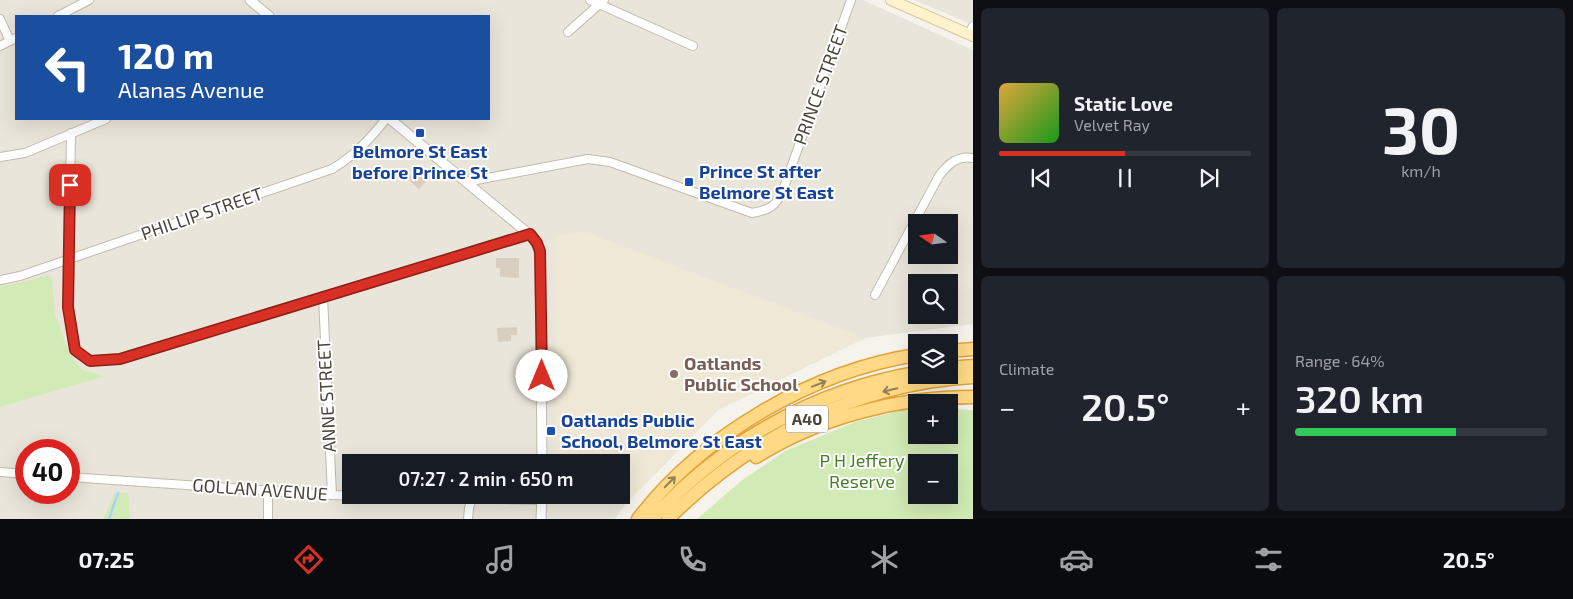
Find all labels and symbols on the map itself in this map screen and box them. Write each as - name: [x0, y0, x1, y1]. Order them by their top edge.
- street label: PRINCE STREET: [788, 21, 852, 148]
- marker: Belmore St East before Prince St: [414, 127, 426, 139]
- place label: Belmore St East before Prince St: [352, 140, 488, 183]
- place label: Prince St after Belmore St East: [699, 160, 835, 203]
- pin: [49, 164, 91, 206]
- marker: Prince St after Belmore St East: [683, 176, 695, 188]
- street label: PHILLIP STREET: [138, 182, 266, 244]
- north arrow: [908, 214, 958, 264]
- street label: ANNE STREET: [312, 339, 340, 453]
- position arrow: [515, 349, 567, 401]
- place label: Oatlands Public School: [684, 352, 798, 395]
- marker: Oatlands Public School: [668, 368, 680, 380]
- one-way arrow: [811, 379, 826, 389]
- one-way arrow: [883, 386, 899, 395]
- road number: A40: [786, 406, 828, 432]
- place label: Oatlands Public School, Belmore St East: [561, 409, 763, 452]
- marker: Oatlands Public School, Belmore St East: [545, 425, 557, 437]
- speed limit sign: 40: [15, 439, 80, 504]
- park label: P H Jeffery Reserve: [820, 449, 905, 492]
- street label: GOLLAN AVENUE: [192, 473, 329, 505]
- one-way arrow: [663, 476, 676, 488]

